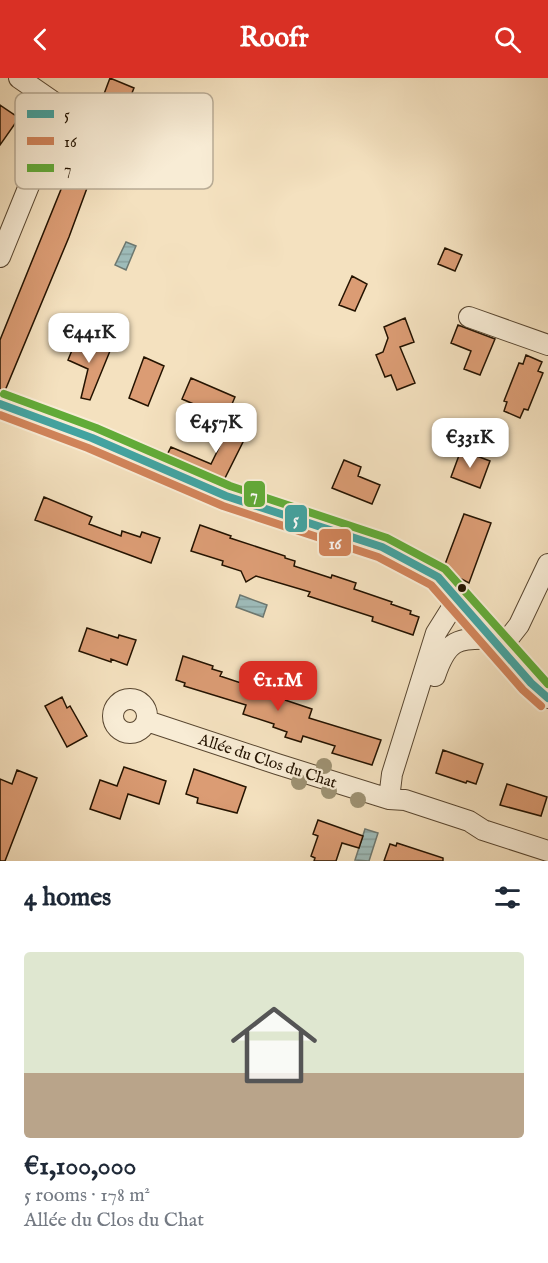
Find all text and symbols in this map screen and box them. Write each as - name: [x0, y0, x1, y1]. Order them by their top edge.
- text: Roofr: [239, 22, 309, 56]
- icon: back: [24, 23, 57, 56]
- icon: search: [491, 23, 524, 56]
- legend: [15, 93, 213, 189]
- text: 5: [64, 106, 70, 126]
- text: 16: [64, 133, 77, 153]
- text: 7: [64, 160, 71, 180]
- pin: €441K: [47, 313, 131, 364]
- text: €441K: [62, 320, 116, 345]
- pin: €457K: [174, 403, 258, 454]
- text: €457K: [190, 410, 242, 435]
- pin: €331K: [428, 418, 512, 469]
- text: €331K: [446, 425, 494, 450]
- line badge: 7: [243, 480, 266, 508]
- text: 7: [250, 486, 258, 506]
- line badge: 5: [284, 504, 308, 533]
- text: 5: [293, 511, 299, 531]
- line badge: 16: [318, 528, 352, 557]
- text: 16: [329, 535, 343, 555]
- unlabelled marker: [456, 582, 468, 594]
- pin: €1.1M: [236, 661, 320, 712]
- text: €1.1M: [253, 668, 303, 693]
- street label: Allée du Clos du Chat: [195, 730, 339, 794]
- text: 4 homes: [24, 881, 111, 914]
- icon: filters: [491, 881, 524, 914]
- icon: home: [220, 991, 328, 1099]
- text: €1,100,000: [24, 1150, 136, 1183]
- text: 5 rooms · 178 m²: [24, 1183, 150, 1208]
- text: Allée du Clos du Chat: [24, 1208, 204, 1233]

